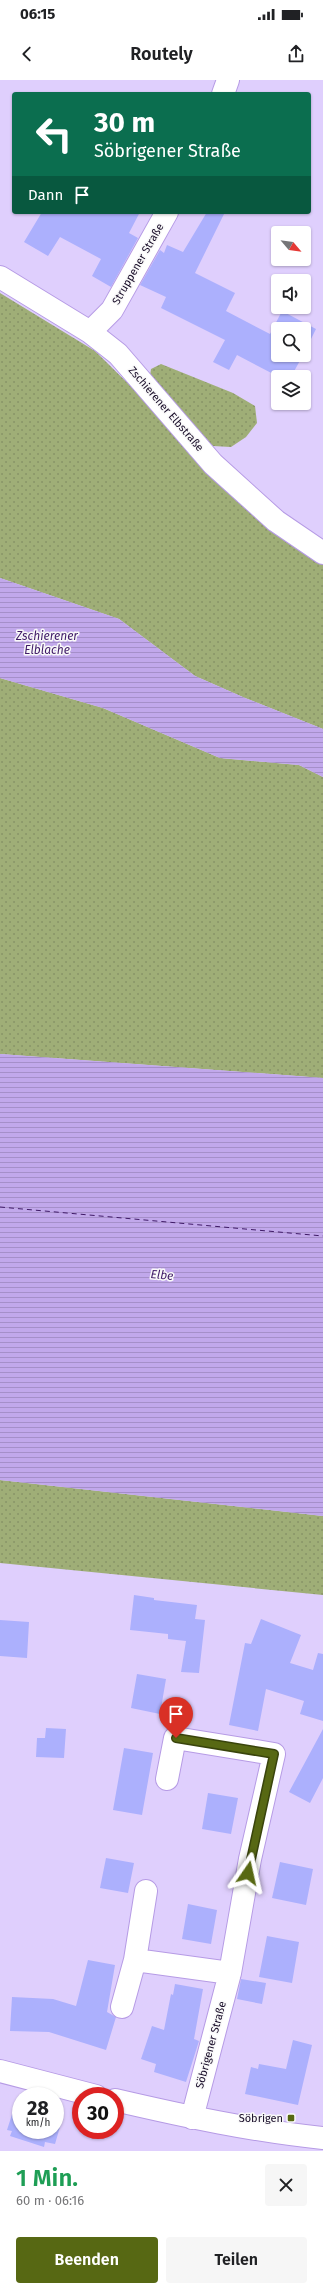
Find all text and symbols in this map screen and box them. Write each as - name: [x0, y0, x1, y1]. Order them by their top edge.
- text: 06:15: [20, 5, 55, 23]
- icon: back: [16, 43, 38, 65]
- text: Routely: [130, 43, 193, 65]
- icon: share: [285, 43, 307, 65]
- text: 30 m: [94, 106, 155, 139]
- icon: left: [28, 108, 80, 160]
- text: Söbrigener Straße: [94, 140, 241, 162]
- icon: arrive: [71, 184, 93, 206]
- text: Dann: [28, 186, 63, 204]
- street label: Struppener Straße: [109, 221, 167, 307]
- north arrow: [271, 226, 311, 266]
- map controls: [271, 226, 311, 410]
- button: sound: [271, 274, 311, 314]
- button: search: [271, 322, 311, 362]
- street label: Zschierener Elbstraße: [126, 364, 206, 454]
- button: layers: [271, 370, 311, 410]
- water label: Zschierener Elblache: [15, 629, 78, 657]
- water label: Elbe: [150, 1267, 174, 1283]
- pin: [159, 1697, 193, 1738]
- icon: arrive: [165, 1703, 187, 1725]
- position arrow: [227, 1852, 269, 1894]
- street label: Söbrigener Straße: [193, 2000, 229, 2090]
- speed limit sign: 30: [72, 2087, 124, 2139]
- text: 28: [27, 2096, 49, 2120]
- place label: Söbrigen: [239, 2112, 283, 2125]
- marker: Söbrigen: [286, 2113, 296, 2123]
- text: km/h: [26, 2117, 50, 2129]
- text: 1 Min.: [16, 2164, 78, 2192]
- button: close: [265, 2164, 307, 2206]
- text: 60 m · 06:16: [16, 2193, 84, 2208]
- button: Beenden: [16, 2237, 158, 2283]
- button: Teilen: [166, 2237, 307, 2283]

